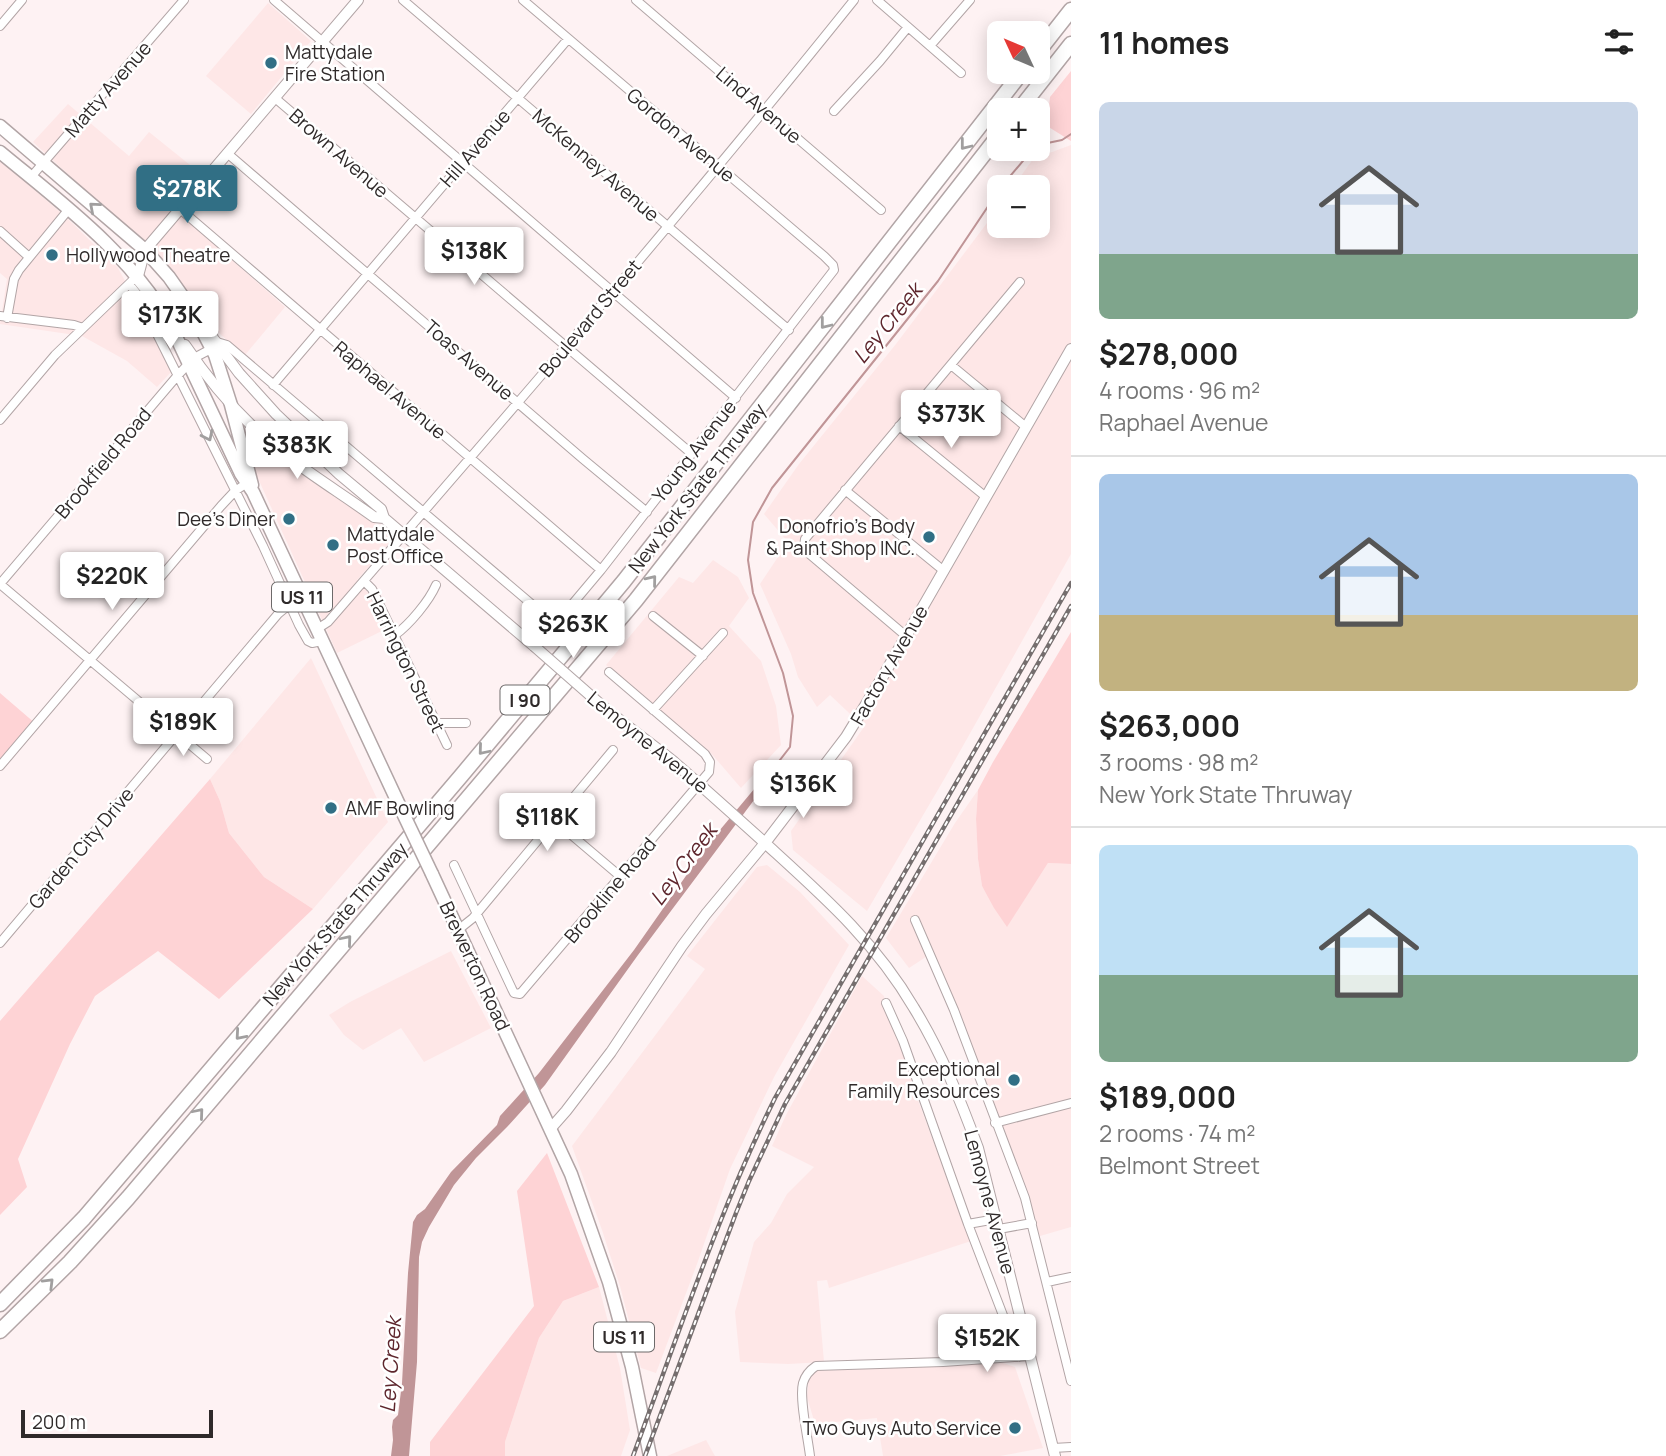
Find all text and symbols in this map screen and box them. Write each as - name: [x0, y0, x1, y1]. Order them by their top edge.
- north arrow: [987, 21, 1050, 84]
- map controls: [987, 21, 1050, 238]
- text: 11 homes: [1099, 22, 1230, 63]
- icon: filters: [1600, 23, 1638, 61]
- street label: Matty Avenue: [59, 35, 157, 143]
- place label: Mattydale Fire Station: [285, 39, 385, 87]
- marker: Mattydale Fire Station: [263, 55, 279, 71]
- street label: Lind Avenue: [711, 61, 807, 149]
- street label: Gordon Avenue: [621, 82, 741, 188]
- button: +: [987, 98, 1050, 161]
- street label: Brown Avenue: [284, 103, 394, 203]
- street label: McKenney Avenue: [527, 103, 665, 227]
- street label: Hill Avenue: [434, 104, 516, 192]
- one-way arrow: [960, 137, 973, 149]
- icon: home: [1306, 147, 1432, 273]
- pin: $278K: [138, 166, 236, 225]
- text: $278K: [152, 172, 222, 204]
- button: −: [987, 175, 1050, 238]
- one-way arrow: [90, 203, 103, 215]
- pin: $138K: [425, 228, 523, 287]
- text: $138K: [441, 234, 507, 266]
- place label: Hollywood Theatre: [66, 242, 230, 268]
- marker: Hollywood Theatre: [44, 247, 60, 263]
- street label: Boulevard Street: [533, 254, 647, 382]
- water label: Ley Creek: [846, 275, 930, 369]
- pin: $173K: [121, 292, 219, 351]
- text: $173K: [137, 298, 203, 330]
- street label: Toas Avenue: [419, 314, 519, 406]
- one-way arrow: [821, 316, 833, 329]
- text: $278,000: [1099, 333, 1238, 374]
- street label: Raphael Avenue: [328, 335, 452, 445]
- text: 4 rooms · 96 m²: [1099, 374, 1260, 406]
- pin: $373K: [902, 391, 1000, 450]
- street label: Young Avenue: [646, 395, 742, 507]
- text: $373K: [917, 397, 985, 429]
- street label: New York State Thruway: [622, 398, 772, 578]
- street label: Brookfield Road: [49, 402, 157, 524]
- text: Raphael Avenue: [1099, 406, 1269, 438]
- pin: $383K: [248, 421, 346, 481]
- text: $383K: [262, 428, 332, 460]
- one-way arrow: [199, 429, 213, 441]
- place label: Dee's Diner: [177, 506, 275, 532]
- marker: Dee's Diner: [281, 511, 297, 527]
- place label: Donofrio's Body & Paint Shop INC.: [766, 513, 915, 561]
- icon: home: [1306, 519, 1432, 645]
- place label: Mattydale Post Office: [347, 521, 443, 569]
- marker: Donofrio's Body & Paint Shop INC.: [921, 529, 937, 545]
- marker: Mattydale Post Office: [325, 537, 341, 553]
- pin: $220K: [63, 552, 161, 612]
- text: $220K: [76, 559, 148, 591]
- one-way arrow: [644, 575, 657, 587]
- road number: US 11: [272, 582, 332, 612]
- street label: Harrington Street: [361, 587, 451, 737]
- pin: $263K: [524, 600, 622, 660]
- street label: Factory Avenue: [844, 600, 934, 730]
- text: $263K: [538, 607, 608, 639]
- street label: Lemoyne Avenue: [582, 685, 714, 799]
- road number: I 90: [500, 686, 550, 714]
- pin: $189K: [134, 698, 232, 758]
- text: $189K: [149, 705, 217, 737]
- text: $263,000: [1099, 705, 1240, 746]
- one-way arrow: [479, 742, 492, 755]
- text: 3 rooms · 98 m²: [1099, 746, 1259, 778]
- pin: $136K: [754, 760, 852, 820]
- text: $136K: [769, 767, 837, 799]
- text: New York State Thruway: [1099, 778, 1352, 810]
- street label: Garden City Drive: [22, 782, 140, 914]
- pin: $118K: [498, 794, 596, 853]
- place label: AMF Bowling: [345, 795, 455, 821]
- marker: AMF Bowling: [323, 800, 339, 816]
- text: $118K: [515, 800, 579, 832]
- water label: Ley Creek: [643, 815, 724, 911]
- street label: Brookline Road: [558, 832, 662, 948]
- street label: New York State Thruway: [257, 837, 413, 1011]
- icon: home: [1306, 890, 1432, 1016]
- street label: Brewerton Road: [434, 897, 516, 1035]
- one-way arrow: [339, 935, 351, 948]
- one-way arrow: [236, 1027, 248, 1040]
- place label: Exceptional Family Resources: [848, 1056, 1000, 1104]
- marker: Exceptional Family Resources: [1006, 1072, 1022, 1088]
- text: $189,000: [1099, 1076, 1236, 1117]
- one-way arrow: [191, 1108, 203, 1121]
- text: 2 rooms · 74 m²: [1099, 1117, 1255, 1149]
- street label: Lemoyne Avenue: [958, 1127, 1022, 1277]
- text: Belmont Street: [1099, 1149, 1260, 1181]
- one-way arrow: [40, 1279, 53, 1292]
- water label: Ley Creek: [373, 1314, 407, 1414]
- pin: $152K: [938, 1314, 1036, 1374]
- text: $152K: [954, 1321, 1020, 1353]
- road number: US 11: [594, 1322, 654, 1352]
- scale bar: [21, 1407, 214, 1439]
- text: 200 m: [32, 1409, 86, 1435]
- place label: Two Guys Auto Service: [802, 1415, 1001, 1441]
- marker: Two Guys Auto Service: [1007, 1420, 1023, 1436]

